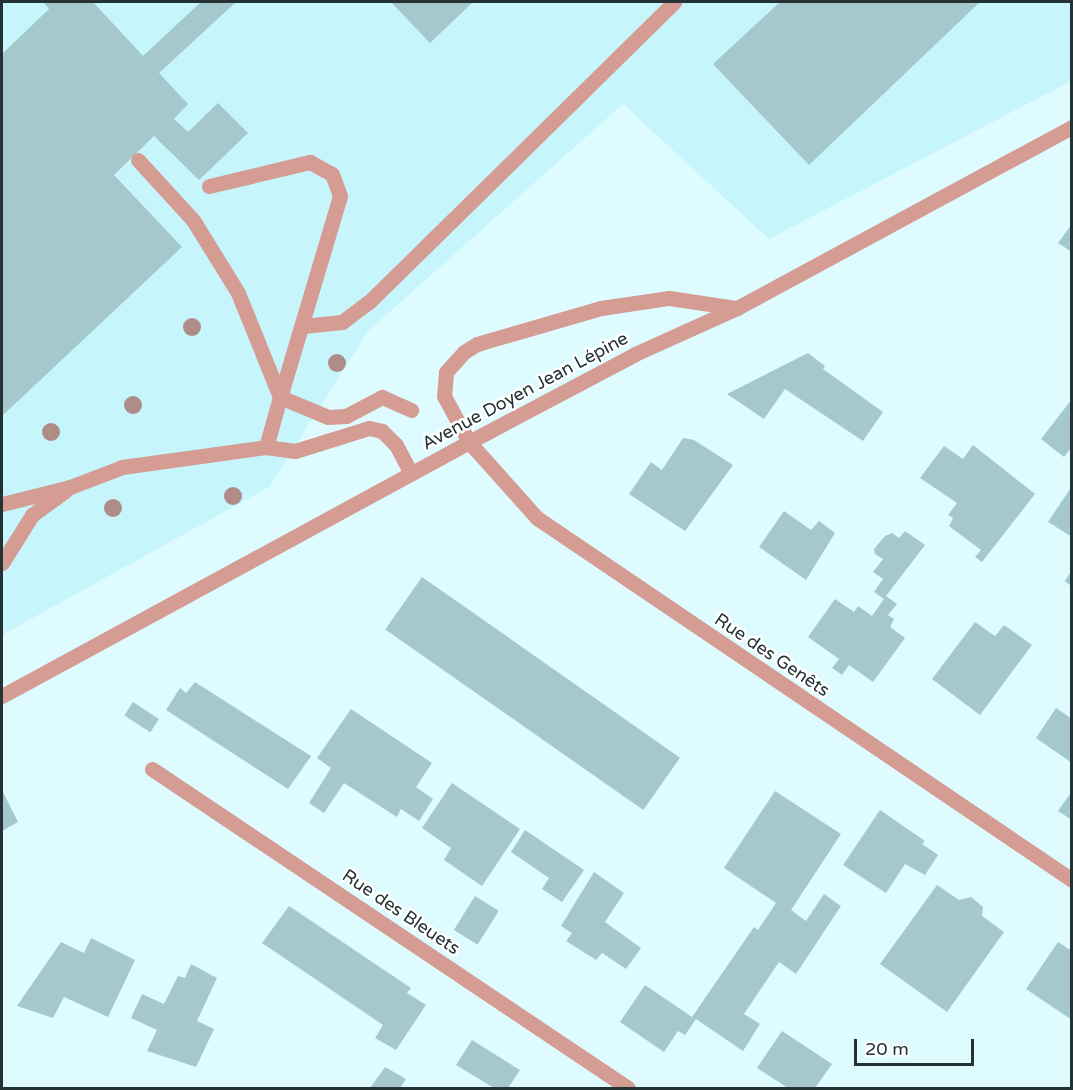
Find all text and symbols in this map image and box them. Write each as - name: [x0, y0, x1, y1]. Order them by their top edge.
- street label: Avenue Doyen Jean Lépine: [418, 327, 632, 455]
- street label: Rue des Genêts: [710, 609, 834, 701]
- street label: Rue des Bleuets: [338, 865, 464, 959]
- scale bar: [857, 1027, 977, 1065]
- text: 20 m: [865, 1038, 909, 1060]

